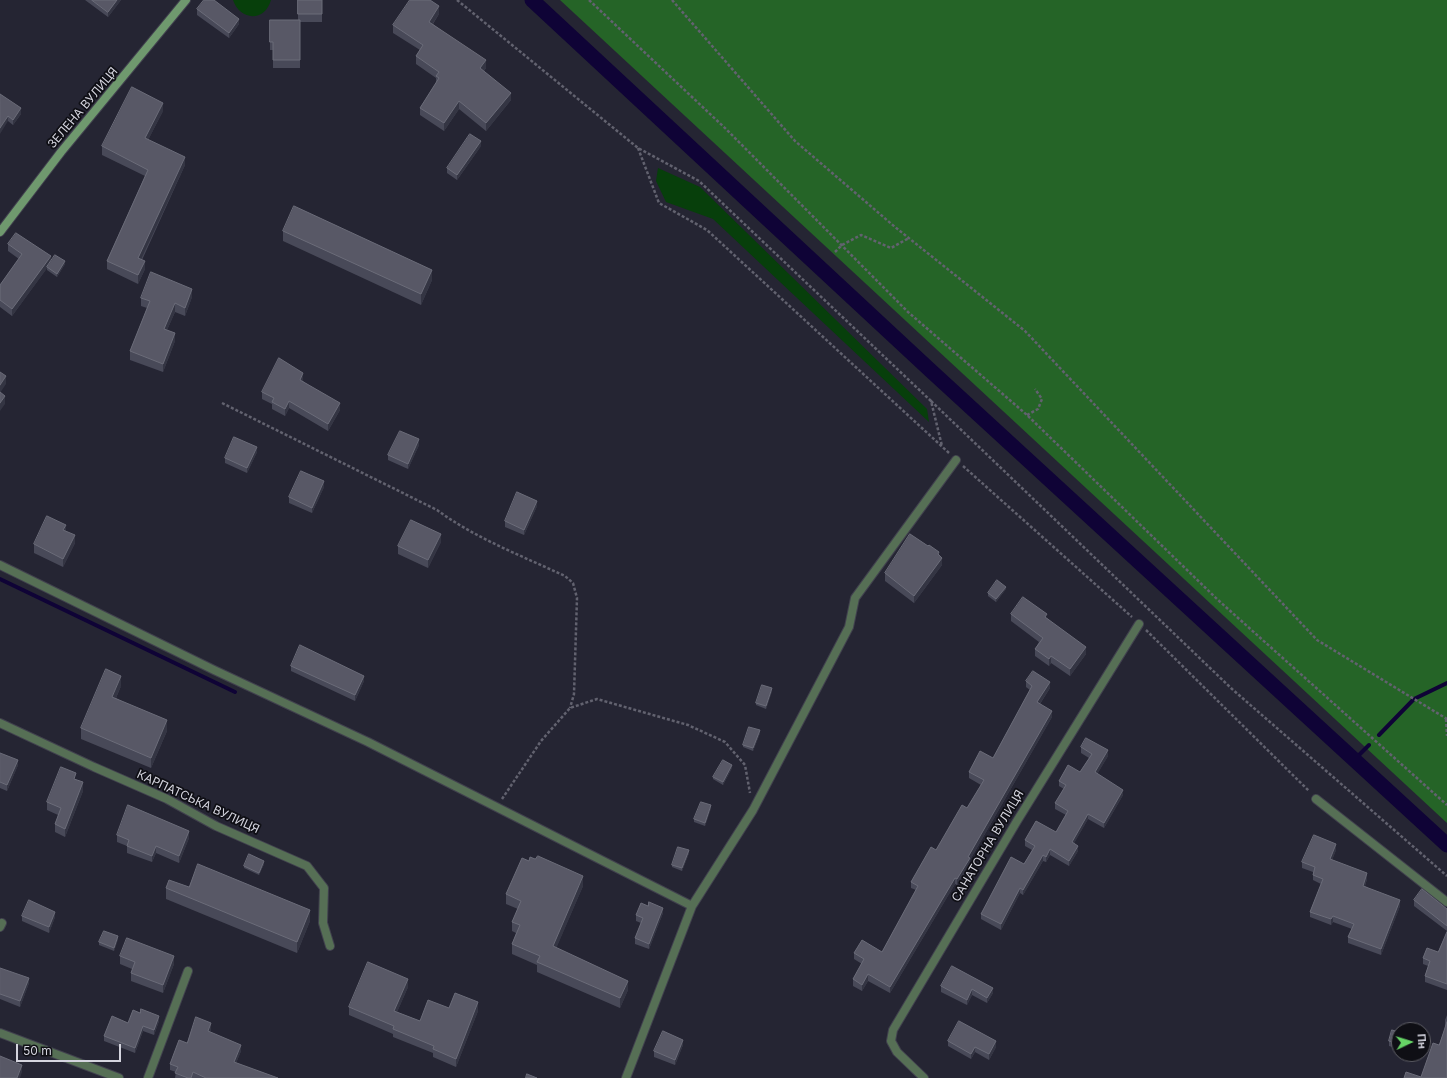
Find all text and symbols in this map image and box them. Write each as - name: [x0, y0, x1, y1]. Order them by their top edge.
- street label: ЗЕЛЕНА ВУЛИЦЯ: [45, 65, 121, 151]
- street label: КАРПАТСЬКА ВУЛИЦЯ: [134, 767, 262, 837]
- street label: САНАТОРНА ВУЛИЦЯ: [949, 788, 1027, 904]
- north arrow: [1391, 1022, 1431, 1062]
- text: Пн: [1414, 1033, 1429, 1049]
- scale bar: [18, 1036, 123, 1062]
- text: 50 m: [23, 1043, 52, 1058]

